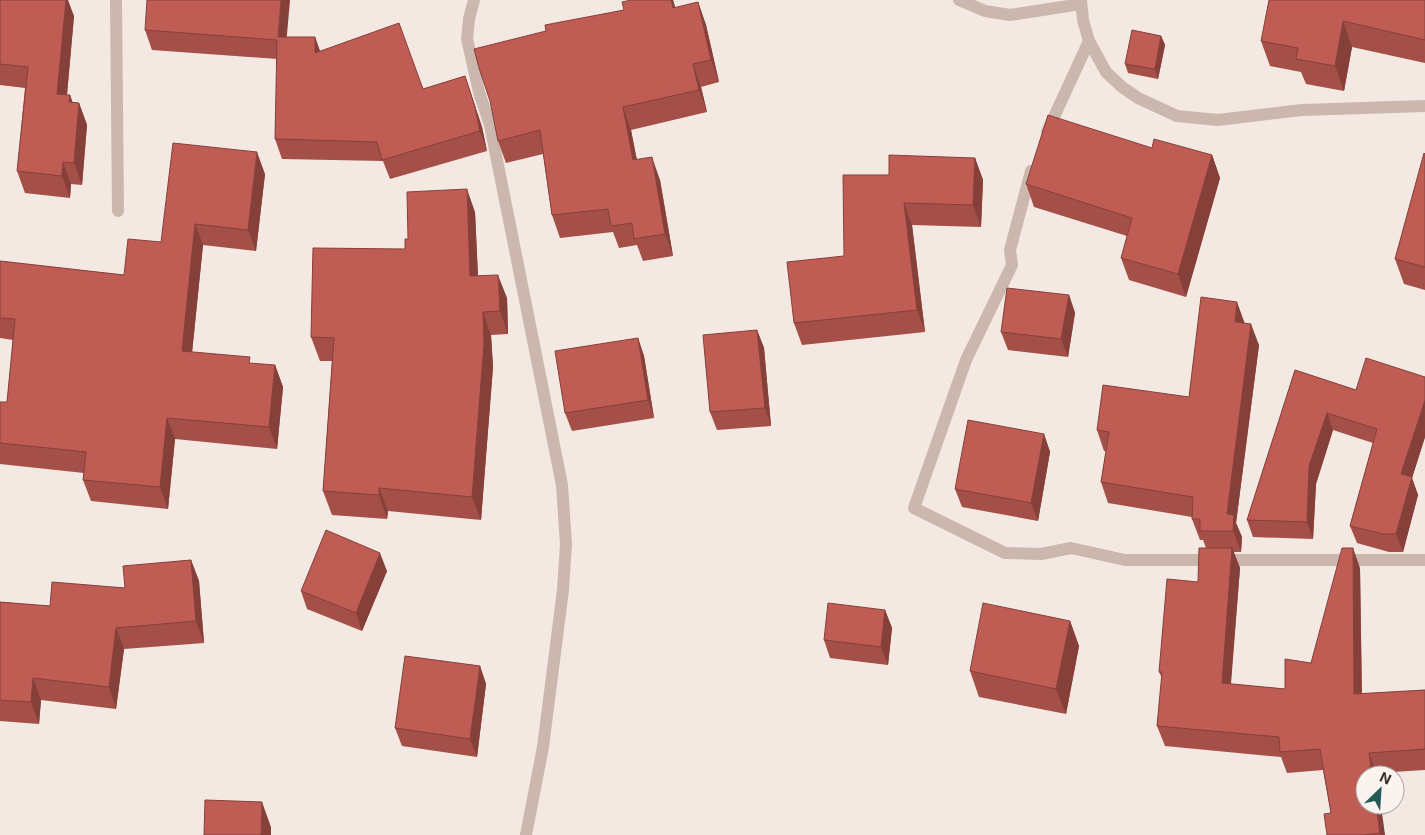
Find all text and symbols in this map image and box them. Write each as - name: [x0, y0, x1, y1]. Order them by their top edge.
- north arrow: [1355, 765, 1405, 815]
- text: N: [1377, 768, 1394, 788]

